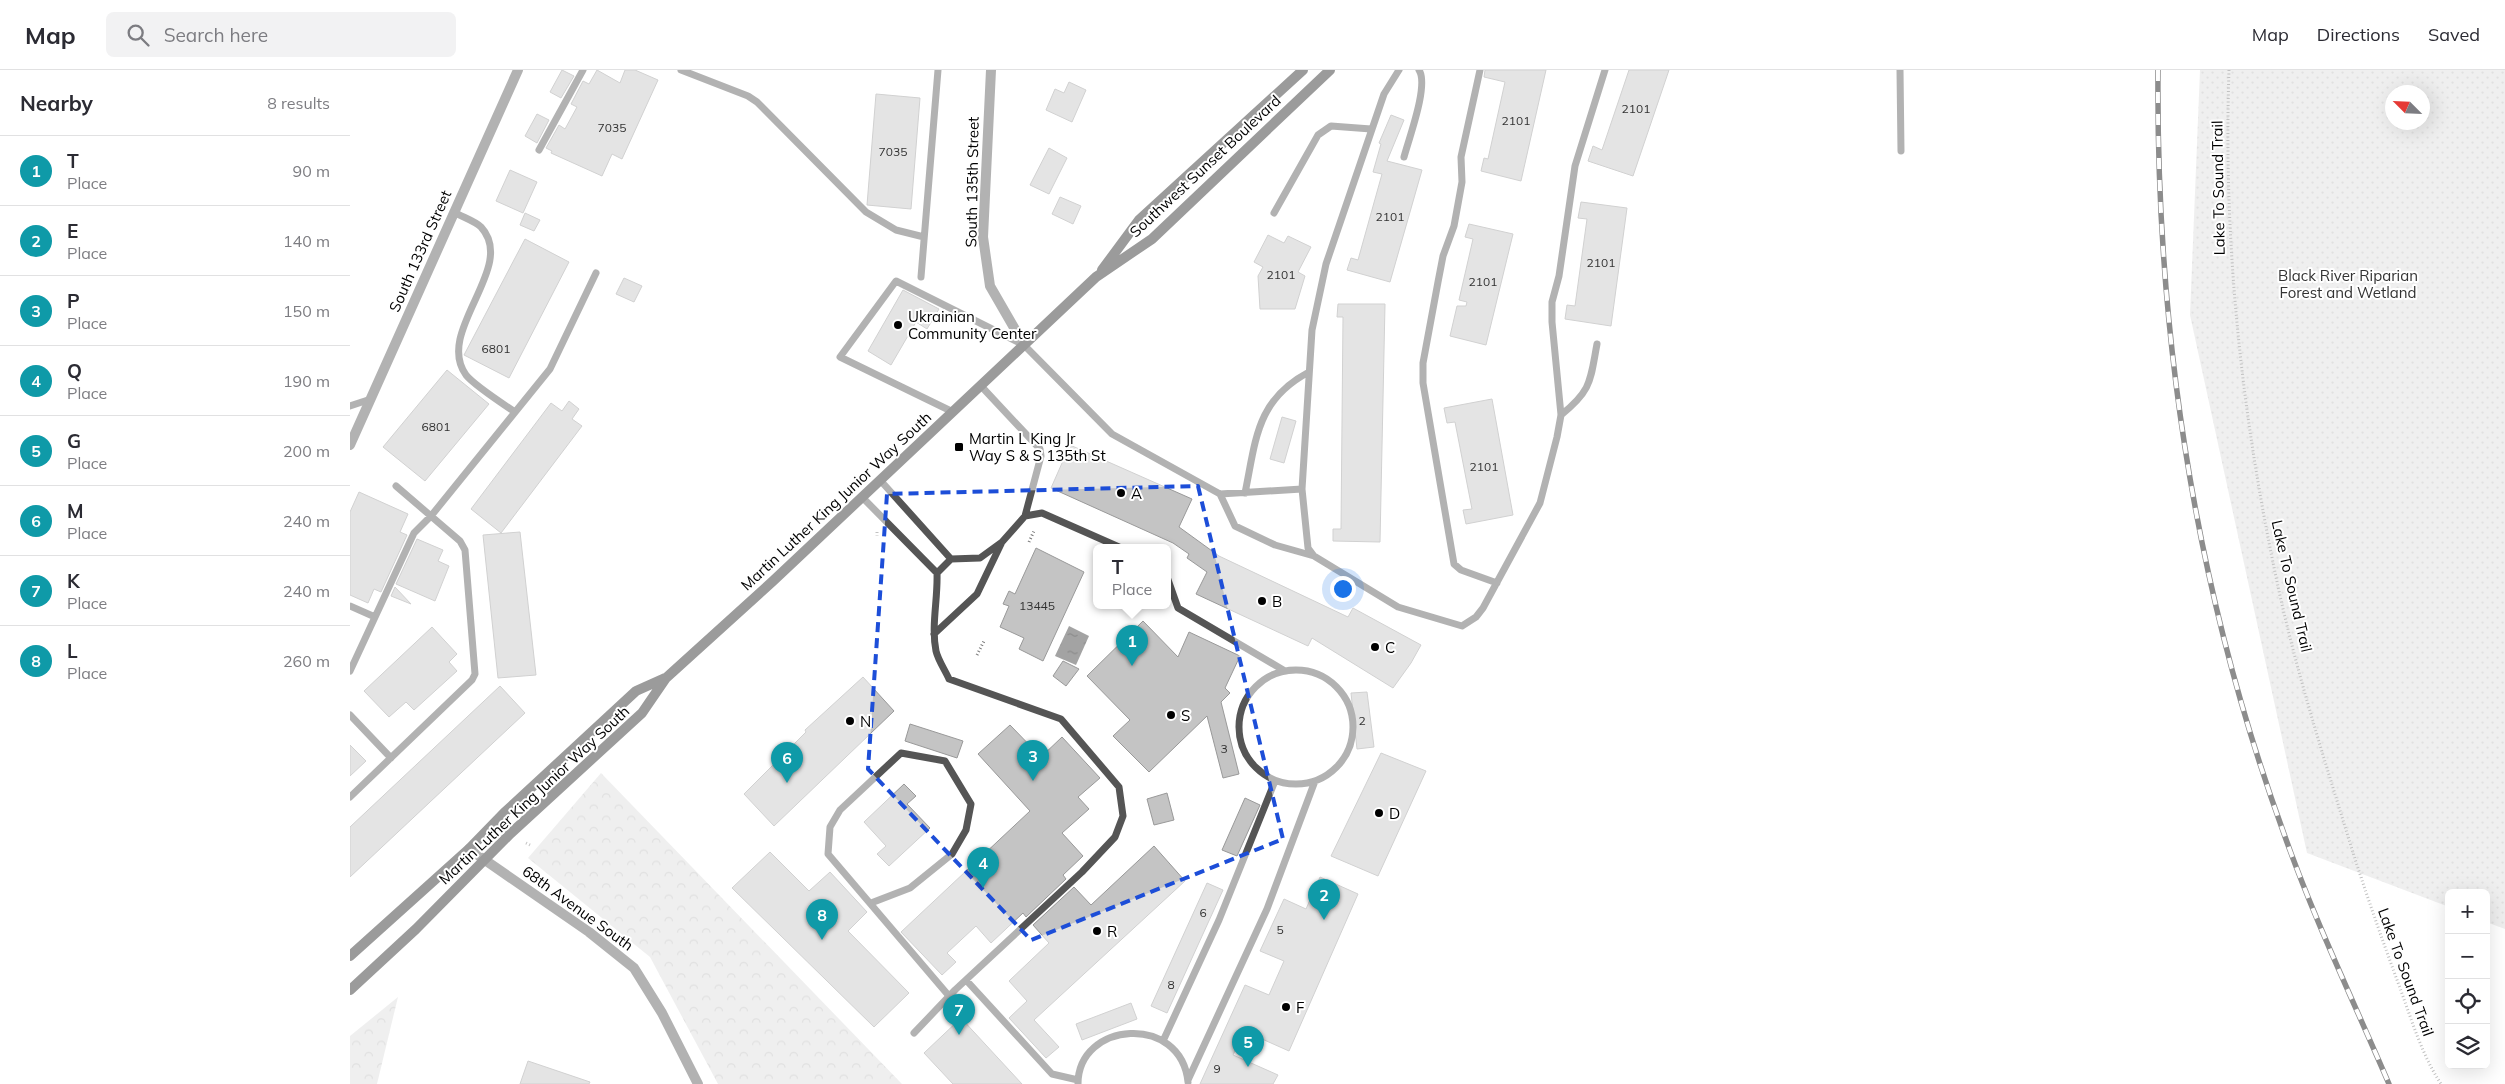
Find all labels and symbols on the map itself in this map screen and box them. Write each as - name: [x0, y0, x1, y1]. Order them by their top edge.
- north arrow: [2385, 85, 2430, 130]
- street label: Southwest Sunset Boulevard: [1125, 91, 1285, 241]
- house number: 2101: [1622, 101, 1650, 116]
- house number: 2101: [1502, 113, 1530, 128]
- street label: South 135th Street: [961, 116, 983, 248]
- house number: 7035: [598, 120, 626, 135]
- street label: Lake To Sound Trail: [2207, 120, 2229, 256]
- house number: 7035: [879, 144, 907, 159]
- street label: South 133rd Street: [385, 187, 455, 315]
- house number: 2101: [1376, 209, 1404, 224]
- house number: 2101: [1587, 255, 1615, 270]
- park label: Black River Riparian Forest and Wetland: [2278, 266, 2418, 302]
- house number: 2101: [1267, 267, 1295, 282]
- house number: 2101: [1469, 274, 1497, 289]
- place label: Ukrainian Community Center: [908, 307, 1037, 343]
- marker: Ukrainian Community Center: [892, 319, 904, 331]
- house number: 6801: [482, 341, 510, 356]
- street label: Martin Luther King Junior Way South: [737, 408, 935, 594]
- house number: 6801: [422, 419, 450, 434]
- place label: Martin L King Jr Way S & S 135th St: [969, 429, 1106, 465]
- marker: Martin L King Jr Way S & S 135th St: [953, 441, 965, 453]
- house number: 2101: [1470, 459, 1498, 474]
- place label: A: [1131, 484, 1142, 503]
- marker: A: [1115, 487, 1127, 499]
- street label: Lake To Sound Trail: [2268, 518, 2316, 654]
- your location: [1330, 576, 1356, 602]
- place label: B: [1272, 592, 1282, 611]
- marker: B: [1256, 595, 1268, 607]
- house number: 13445: [1019, 598, 1055, 613]
- pin: 1: [1116, 625, 1148, 666]
- place label: C: [1385, 638, 1395, 657]
- marker: C: [1369, 641, 1381, 653]
- street label: Martin Luther King Junior Way South: [435, 702, 633, 888]
- place label: S: [1181, 706, 1190, 725]
- marker: S: [1165, 709, 1177, 721]
- place label: N: [860, 712, 871, 731]
- house number: 2: [1358, 713, 1366, 728]
- marker: N: [844, 715, 856, 727]
- pin: 3: [1017, 740, 1049, 781]
- house number: 3: [1220, 741, 1228, 756]
- pin: 6: [771, 742, 803, 783]
- place label: D: [1389, 804, 1400, 823]
- marker: D: [1373, 807, 1385, 819]
- pin: 4: [967, 847, 999, 888]
- street label: 68th Avenue South: [519, 861, 637, 955]
- pin: 2: [1308, 879, 1340, 920]
- pin: 8: [806, 899, 838, 940]
- house number: 6: [1199, 905, 1207, 920]
- street label: Lake To Sound Trail: [2374, 905, 2438, 1039]
- place label: R: [1107, 922, 1117, 941]
- house number: 5: [1276, 922, 1284, 937]
- marker: R: [1091, 925, 1103, 937]
- house number: 8: [1167, 977, 1175, 992]
- pin: 7: [943, 994, 975, 1035]
- place label: F: [1296, 998, 1304, 1017]
- marker: F: [1280, 1001, 1292, 1013]
- pin: 5: [1232, 1026, 1264, 1067]
- house number: 9: [1213, 1061, 1221, 1076]

